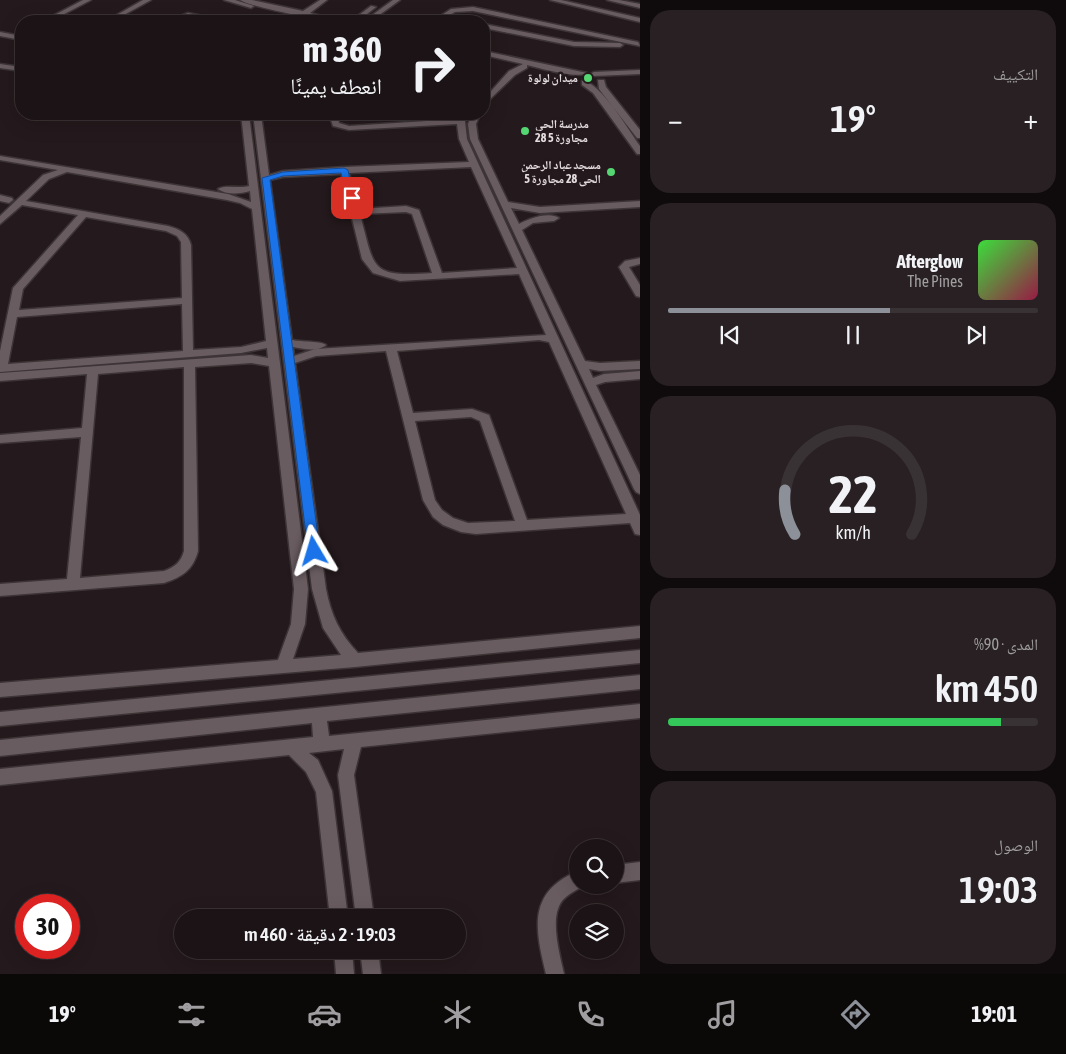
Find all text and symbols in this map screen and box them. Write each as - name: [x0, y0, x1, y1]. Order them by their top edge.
- text: 360 m: [303, 29, 382, 69]
- icon: right: [400, 35, 465, 100]
- text: التكييف: [993, 65, 1038, 83]
- place label: ميدان لولوة: [528, 71, 578, 86]
- marker: ميدان لولوة: [582, 72, 594, 84]
- text: انعطف يمينًا: [290, 73, 382, 99]
- text: 19°: [830, 97, 876, 140]
- text: −: [668, 103, 683, 135]
- text: +: [1023, 103, 1038, 135]
- place label: مدرسة الحى 28 مجاورة 5: [535, 117, 589, 145]
- marker: مدرسة الحى 28 مجاورة 5: [519, 125, 531, 137]
- place label: مسجد عباد الرحمن الحى 28 مجاورة 5: [521, 158, 601, 187]
- marker: مسجد عباد الرحمن الحى 28 مجاورة 5: [605, 166, 617, 178]
- pin: [331, 177, 373, 219]
- icon: arrive: [338, 184, 366, 212]
- text: Afterglow: [896, 250, 963, 272]
- text: The Pines: [907, 272, 963, 290]
- icon: previous: [716, 321, 744, 349]
- icon: pause: [839, 321, 867, 349]
- icon: next: [962, 321, 990, 349]
- text: 22: [829, 464, 877, 524]
- text: km/h: [835, 522, 871, 543]
- position arrow: [287, 524, 339, 576]
- text: المدى · 90%: [974, 635, 1038, 653]
- text: 450 km: [935, 667, 1038, 710]
- text: الوصول: [994, 836, 1038, 854]
- map controls: [569, 839, 624, 959]
- button: search: [569, 839, 624, 894]
- text: 19:03: [959, 868, 1038, 911]
- speed limit sign: 30: [15, 894, 80, 959]
- button: layers: [569, 904, 624, 959]
- text: 19:03 · 2 دقيقة · 460 m: [244, 923, 396, 945]
- icon: filters: [174, 997, 209, 1032]
- icon: car: [307, 997, 342, 1032]
- icon: climate: [440, 997, 475, 1032]
- icon: phone: [573, 997, 608, 1032]
- icon: music: [705, 997, 740, 1032]
- icon: directions: [838, 997, 873, 1032]
- text: 19°: [49, 1001, 76, 1027]
- text: 19:01: [971, 1001, 1017, 1027]

